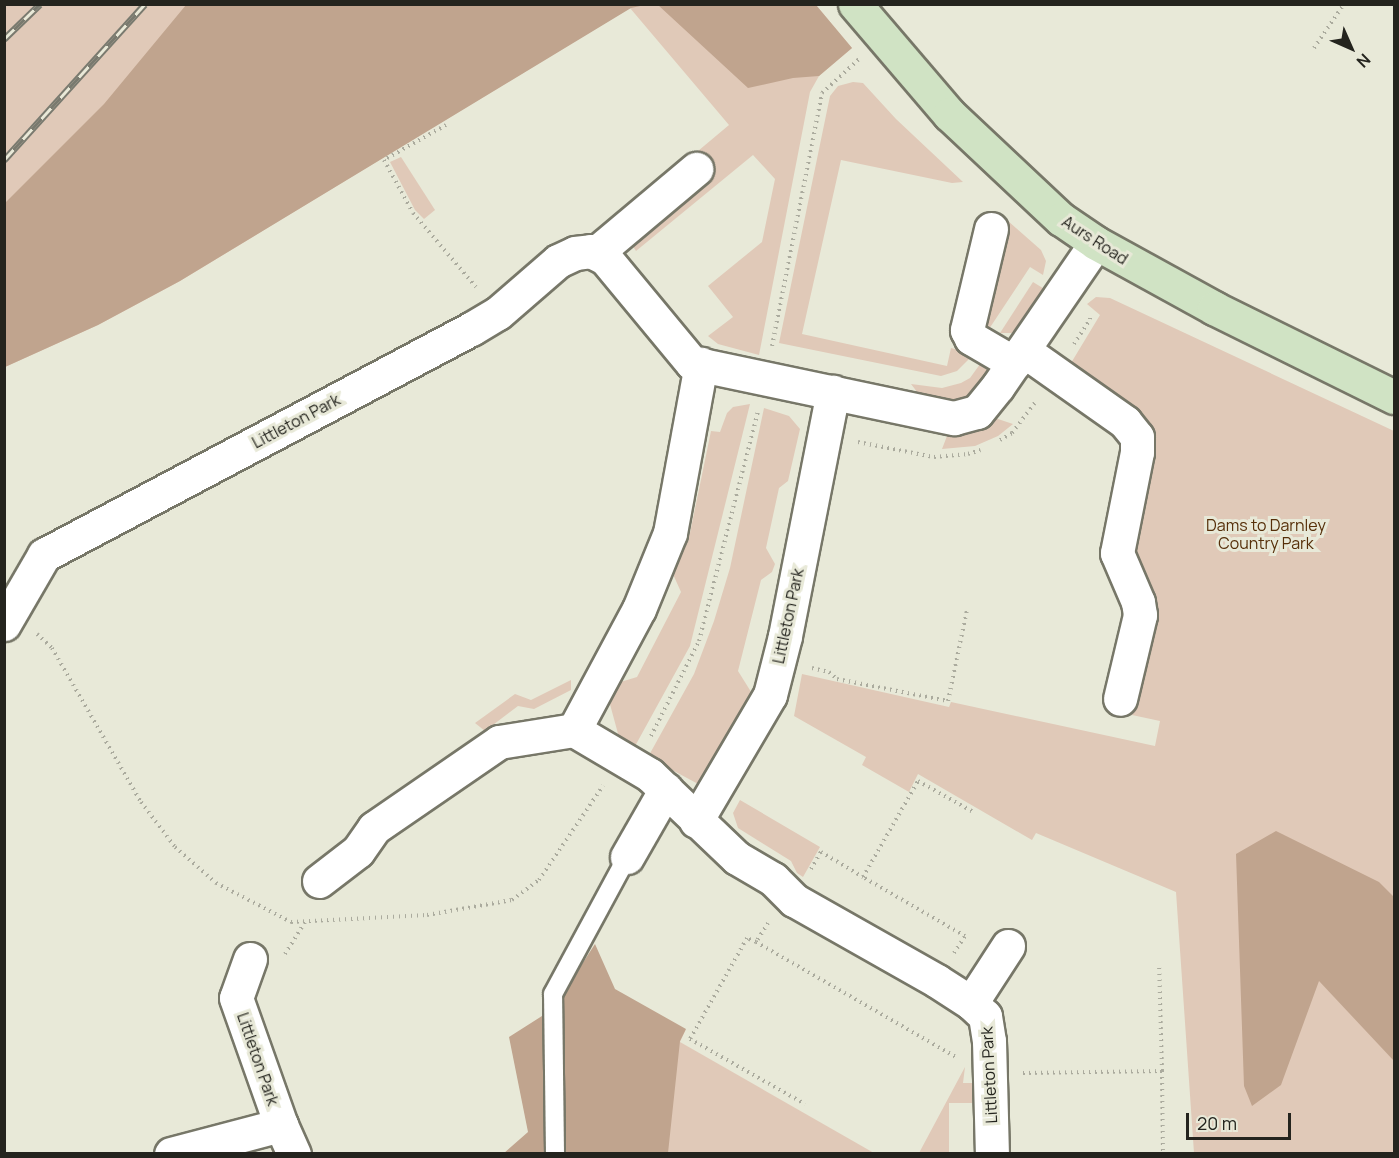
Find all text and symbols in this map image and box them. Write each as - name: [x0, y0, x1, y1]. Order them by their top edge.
- north arrow: [1321, 18, 1381, 78]
- text: N: [1352, 49, 1376, 73]
- street label: Aurs Road: [1058, 212, 1132, 268]
- street label: Littleton Park: [249, 390, 343, 452]
- park label: Dams to Darnley Country Park: [1206, 515, 1326, 553]
- street label: Littleton Park: [769, 567, 807, 665]
- street label: Littleton Park: [233, 1010, 283, 1108]
- street label: Littleton Park: [977, 1026, 1001, 1124]
- scale bar: [1189, 1101, 1294, 1139]
- text: 20 m: [1197, 1111, 1237, 1135]

